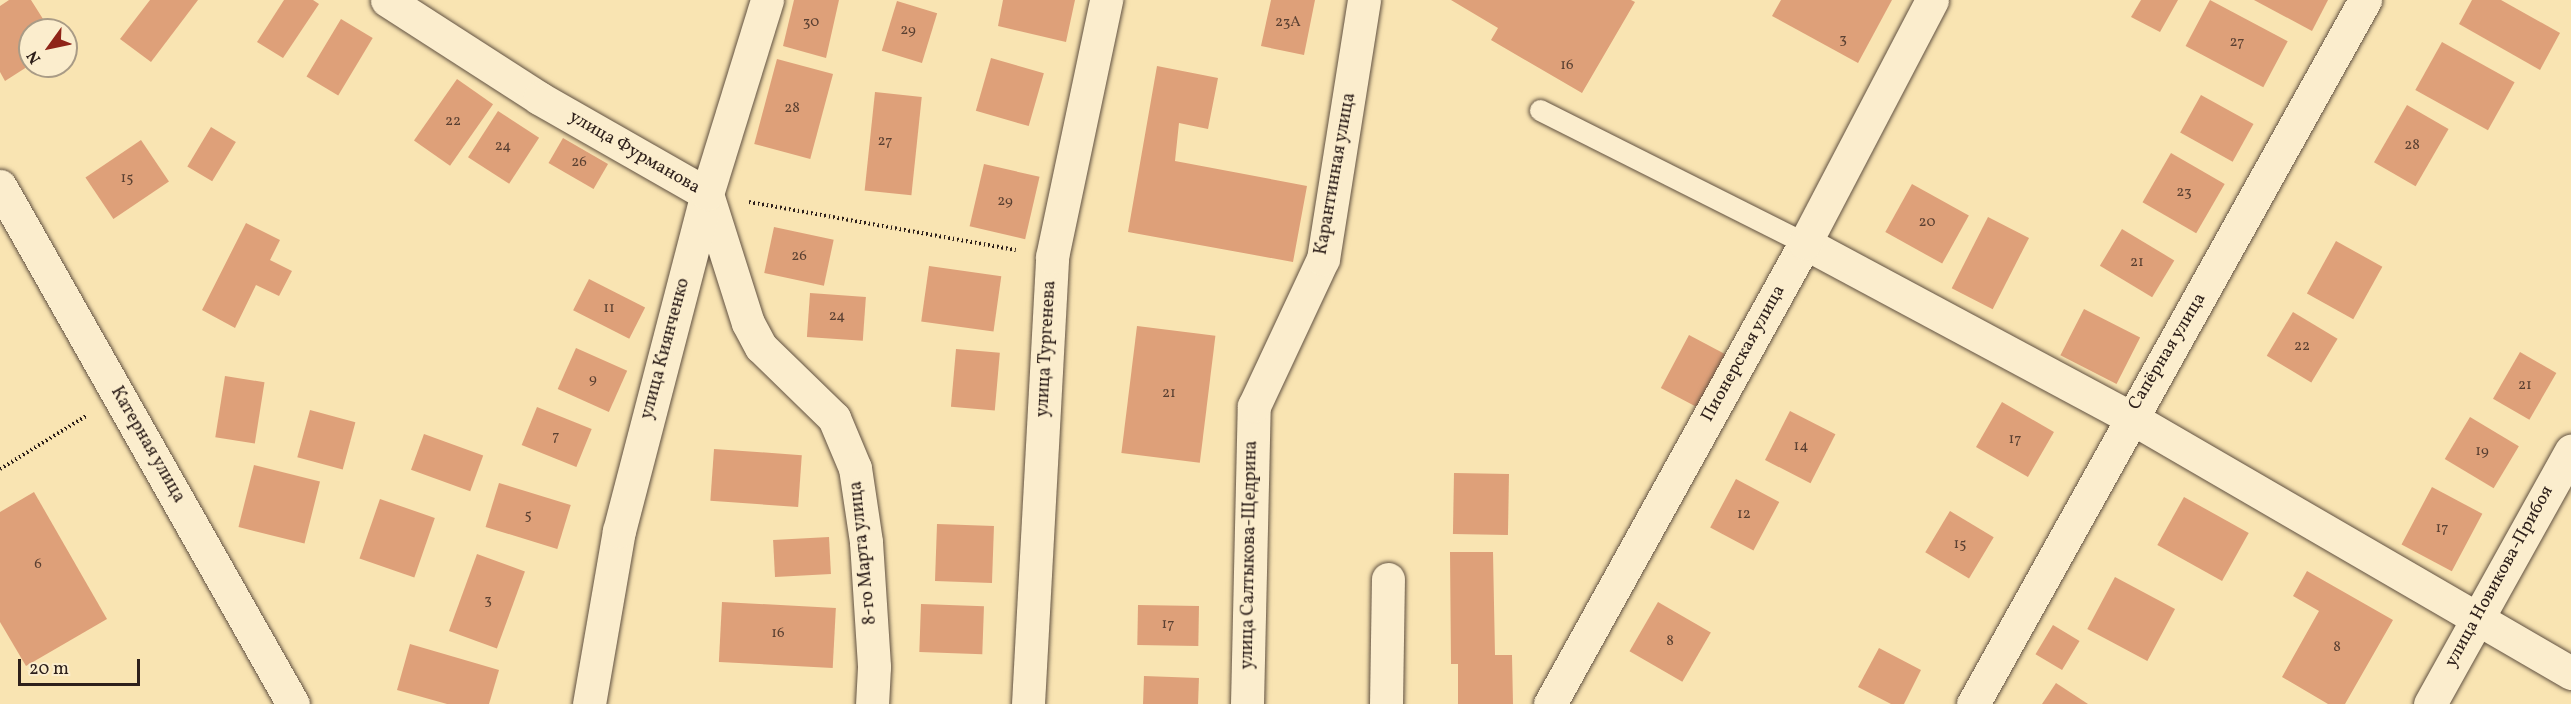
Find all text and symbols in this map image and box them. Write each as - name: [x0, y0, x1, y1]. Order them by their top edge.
- house number: 30: [803, 14, 819, 32]
- house number: 23А: [1275, 14, 1301, 32]
- north arrow: [18, 18, 78, 78]
- house number: 29: [900, 22, 916, 40]
- house number: 3: [1839, 31, 1847, 49]
- house number: 27: [2230, 34, 2244, 52]
- text: N: [22, 46, 47, 68]
- house number: 16: [1560, 57, 1574, 75]
- street label: Карантинная улица: [1311, 91, 1361, 257]
- house number: 28: [784, 100, 800, 118]
- street label: улица Фурманова: [565, 107, 703, 199]
- house number: 22: [445, 113, 461, 131]
- house number: 27: [878, 133, 892, 151]
- house number: 28: [2404, 137, 2420, 155]
- house number: 24: [495, 138, 511, 156]
- house number: 26: [571, 154, 587, 172]
- house number: 15: [120, 170, 134, 188]
- house number: 23: [2176, 184, 2192, 202]
- house number: 29: [997, 193, 1013, 211]
- house number: 20: [1919, 214, 1935, 232]
- house number: 26: [791, 248, 807, 266]
- house number: 21: [2130, 254, 2144, 272]
- street label: улица Киянченко: [637, 276, 695, 422]
- street label: улица Тургенева: [1033, 280, 1061, 418]
- street label: Пионерская улица: [1697, 282, 1791, 426]
- street label: Сапёрная улица: [2124, 289, 2212, 415]
- house number: 11: [603, 300, 615, 318]
- house number: 24: [829, 308, 845, 326]
- house number: 22: [2294, 338, 2310, 356]
- house number: 9: [589, 371, 597, 389]
- house number: 21: [2518, 377, 2532, 395]
- street label: Катерная улица: [105, 383, 189, 507]
- house number: 21: [1162, 385, 1176, 403]
- house number: 7: [552, 428, 560, 446]
- house number: 17: [2008, 431, 2022, 449]
- house number: 14: [1794, 438, 1808, 456]
- street label: улица Салтыкова-Щедрина: [1237, 440, 1263, 670]
- house number: 19: [2475, 443, 2489, 461]
- street label: 8-го Марта улица: [846, 480, 882, 626]
- street label: улица Новикова-Прибоя: [2441, 483, 2559, 671]
- house number: 12: [1737, 506, 1751, 524]
- house number: 5: [524, 507, 532, 525]
- house number: 17: [2435, 520, 2449, 538]
- house number: 15: [1953, 536, 1967, 554]
- house number: 6: [34, 556, 42, 574]
- house number: 3: [484, 592, 492, 610]
- house number: 17: [1161, 616, 1175, 634]
- house number: 16: [771, 625, 785, 643]
- house number: 8: [1666, 633, 1674, 651]
- house number: 8: [2333, 639, 2341, 657]
- scale bar: [21, 647, 142, 685]
- text: 20 m: [29, 657, 69, 682]

